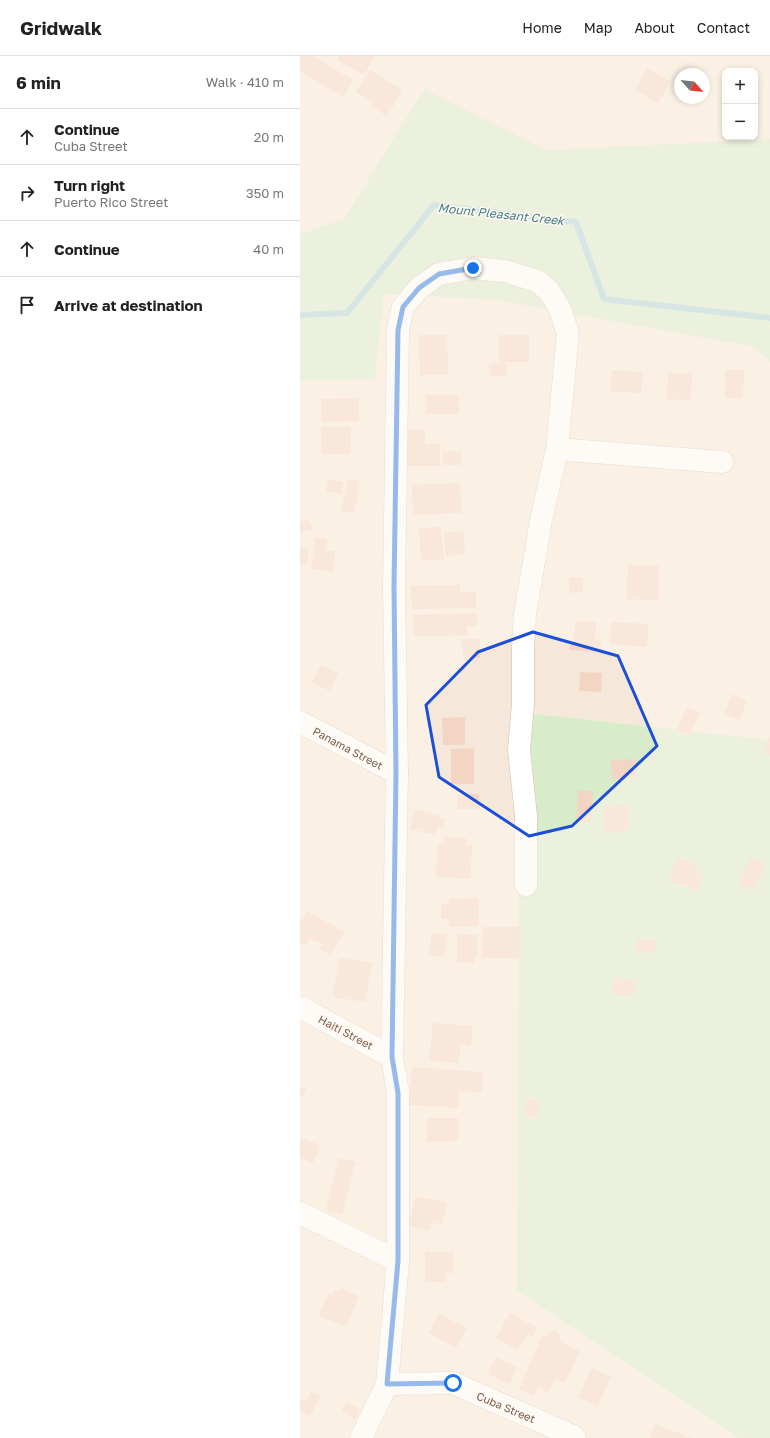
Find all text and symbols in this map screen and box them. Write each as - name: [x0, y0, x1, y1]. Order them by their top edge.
- text: Gridwalk: [20, 16, 102, 39]
- text: Home: [522, 19, 562, 36]
- text: Map: [584, 19, 612, 36]
- text: About: [634, 19, 675, 36]
- text: Contact: [697, 19, 750, 36]
- north arrow: [674, 68, 710, 104]
- map controls: [722, 68, 758, 140]
- button: +: [722, 68, 758, 104]
- text: 6 min: [16, 72, 61, 93]
- text: Walk · 410 m: [206, 74, 284, 90]
- button: −: [722, 104, 758, 140]
- text: Continue: [54, 120, 120, 138]
- icon: ahead: [16, 126, 38, 148]
- text: 20 m: [254, 129, 284, 145]
- text: Cuba Street: [54, 138, 128, 154]
- text: Turn right: [54, 176, 125, 194]
- icon: right: [16, 182, 38, 204]
- text: 350 m: [246, 185, 284, 201]
- text: Puerto Rico Street: [54, 194, 168, 210]
- water label: Mount Pleasant Creek: [437, 200, 566, 228]
- icon: ahead: [16, 238, 38, 260]
- text: Continue: [54, 240, 120, 258]
- text: 40 m: [253, 241, 284, 257]
- route end: [464, 259, 482, 277]
- icon: arrive: [16, 294, 38, 316]
- text: Arrive at destination: [54, 296, 203, 314]
- street label: Panama Street: [311, 724, 385, 772]
- street label: Haiti Street: [316, 1012, 376, 1052]
- route start: [444, 1374, 462, 1392]
- street label: Cuba Street: [475, 1389, 537, 1425]

